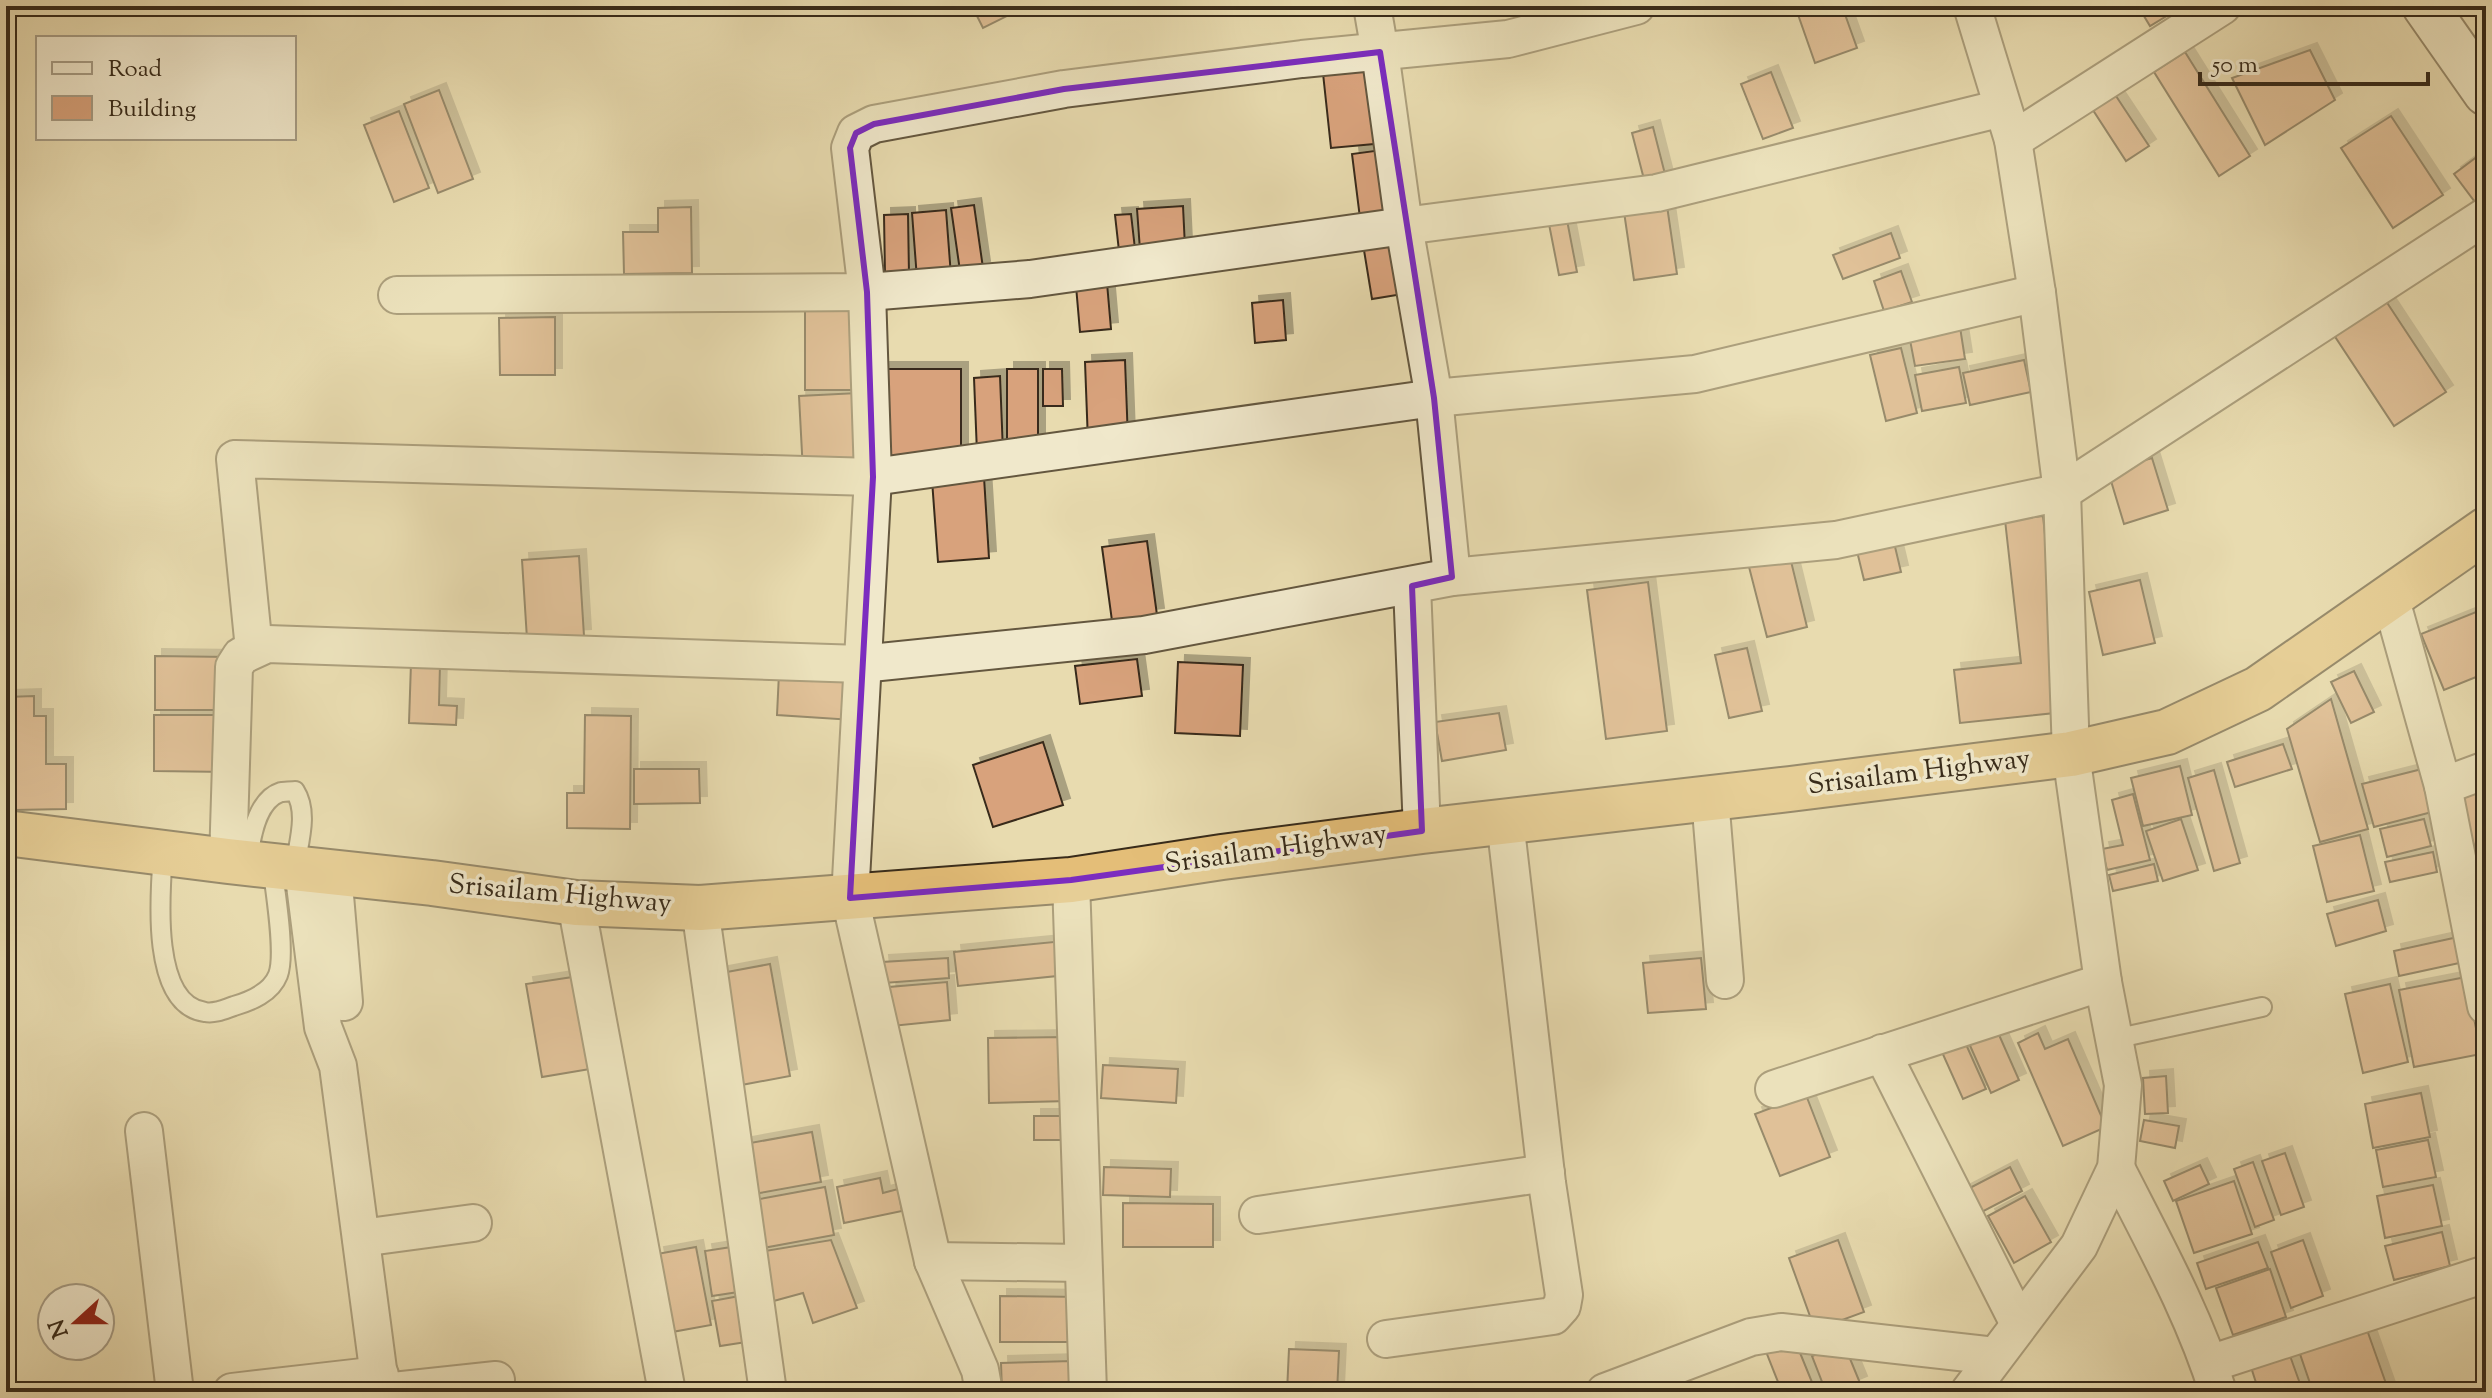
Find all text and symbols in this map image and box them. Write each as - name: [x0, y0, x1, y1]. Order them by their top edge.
- legend: [36, 36, 296, 140]
- scale bar: [2200, 36, 2428, 86]
- text: 50 m: [2210, 49, 2258, 83]
- text: Road: [108, 53, 162, 87]
- text: Building: [108, 93, 197, 127]
- street label: Srisailam Highway: [1805, 739, 2033, 807]
- street label: Srisailam Highway: [1162, 815, 1390, 885]
- street label: Srisailam Highway: [447, 865, 673, 925]
- north arrow: [36, 1282, 116, 1362]
- text: N: [42, 1314, 78, 1342]

